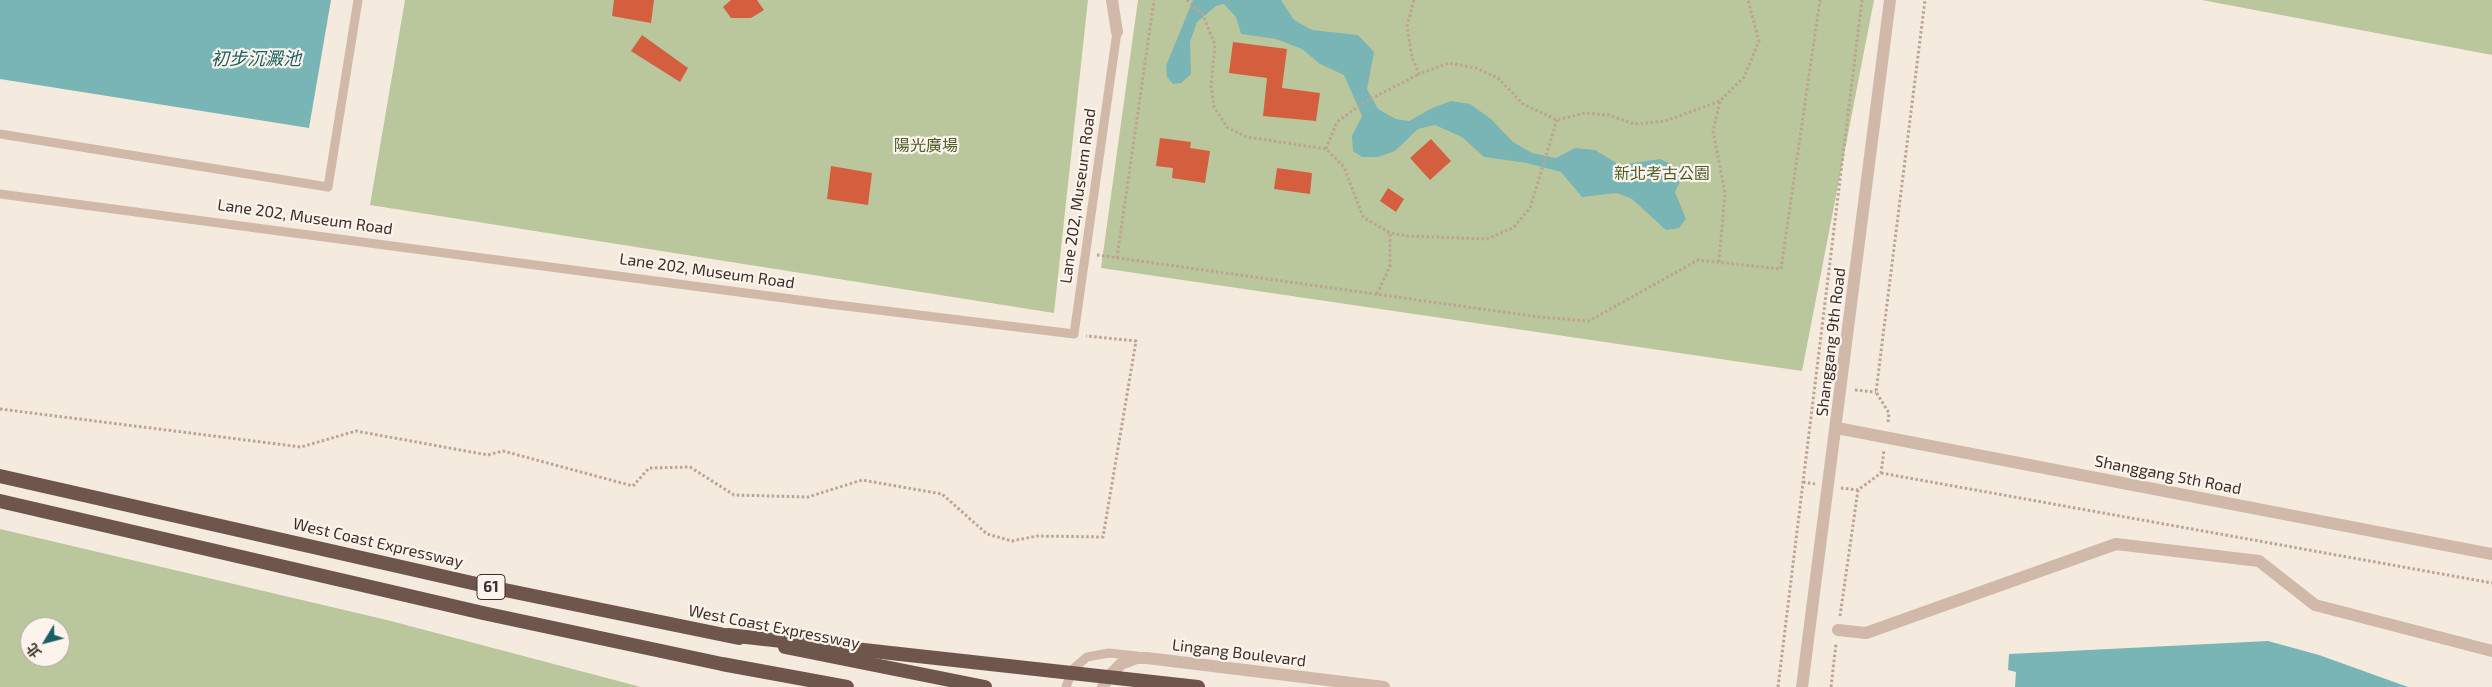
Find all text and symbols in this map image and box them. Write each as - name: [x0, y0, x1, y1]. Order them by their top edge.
- water label: 初步沉澱池: [211, 48, 301, 70]
- street label: Lane 202, Museum Road: [1056, 107, 1100, 285]
- park label: 陽光廣場: [894, 136, 958, 156]
- park label: 新北考古公園: [1614, 164, 1710, 184]
- street label: Lane 202, Museum Road: [216, 195, 394, 239]
- street label: Lane 202, Museum Road: [618, 249, 796, 293]
- street label: Shanggang 9th Road: [1812, 267, 1850, 417]
- street label: Shanggang 5th Road: [2093, 451, 2243, 499]
- street label: West Coast Expressway: [291, 514, 465, 572]
- road number: 61: [477, 574, 505, 600]
- street label: West Coast Expressway: [687, 601, 861, 653]
- north arrow: [20, 617, 70, 667]
- street label: Lingang Boulevard: [1171, 635, 1307, 671]
- text: 北: [22, 640, 44, 661]

